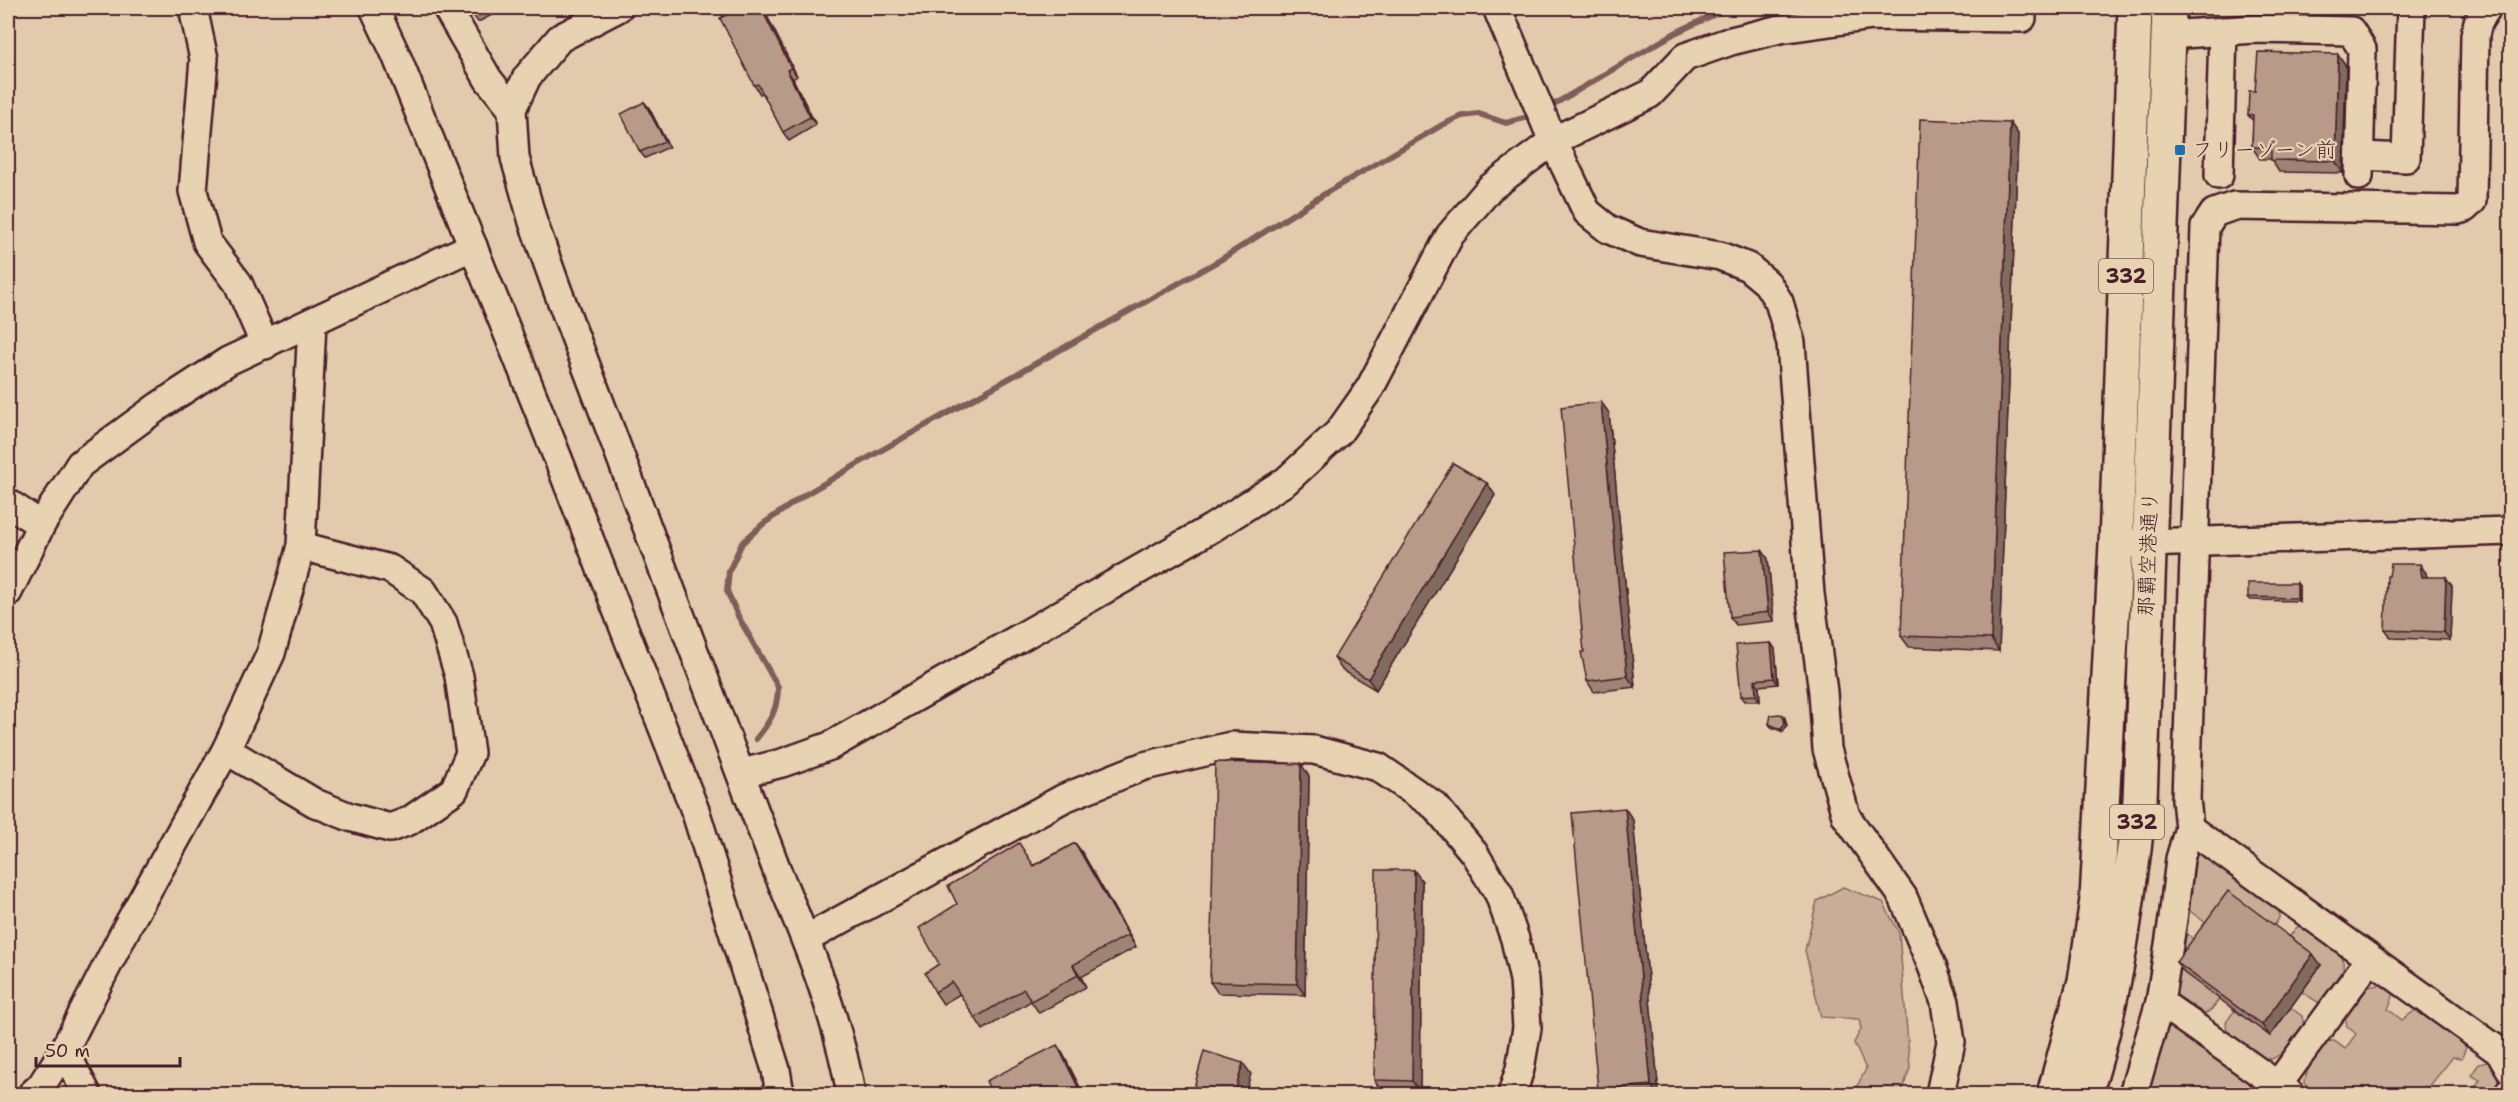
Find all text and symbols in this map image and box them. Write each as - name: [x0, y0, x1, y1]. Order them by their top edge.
- place label: フリーゾーン前: [2192, 136, 2336, 164]
- marker: フリーゾーン前: [2173, 143, 2187, 157]
- road number: 332: [2099, 259, 2153, 293]
- street label: 那覇空港通り: [2132, 491, 2164, 617]
- road number: 332: [2110, 805, 2164, 839]
- scale bar: [36, 1030, 180, 1068]
- text: 50 m: [45, 1039, 90, 1063]

